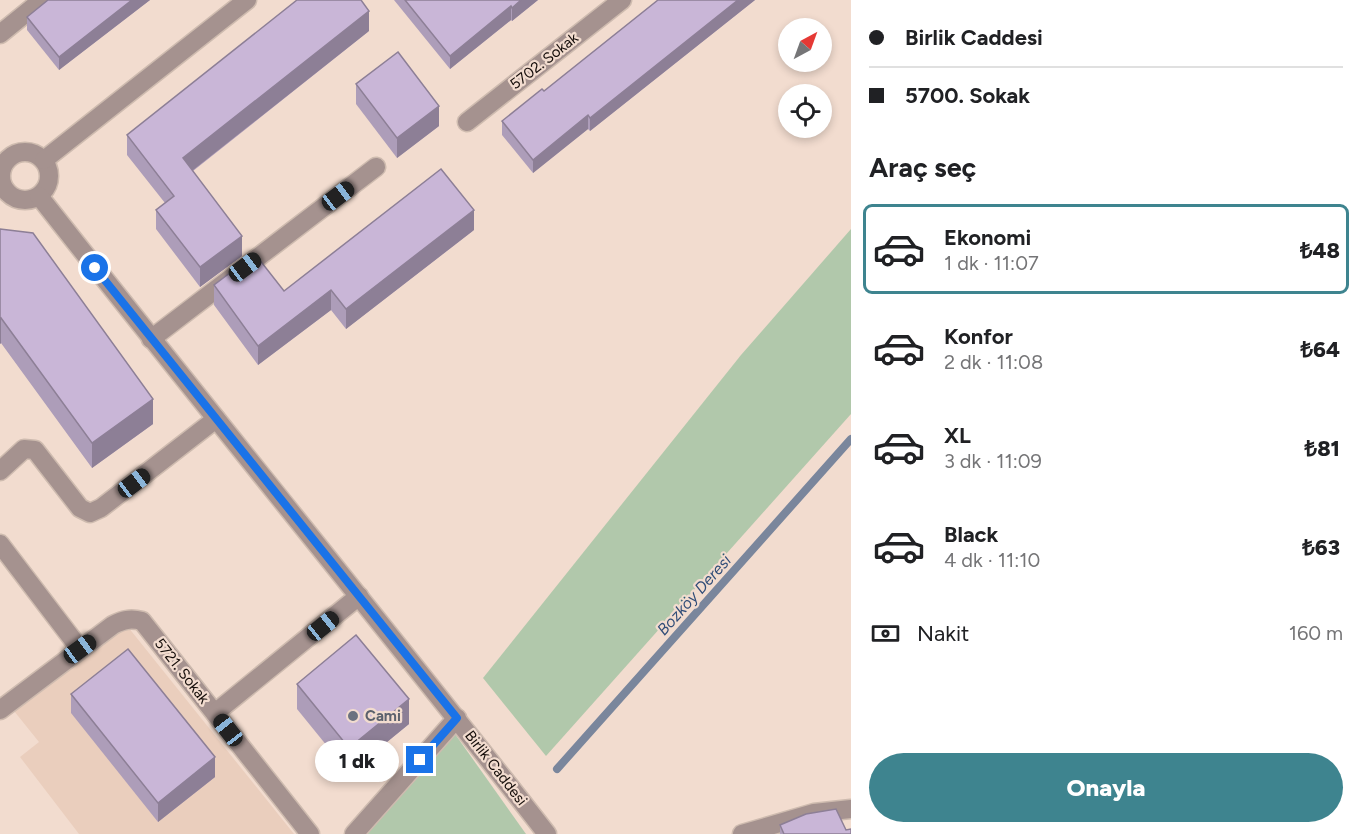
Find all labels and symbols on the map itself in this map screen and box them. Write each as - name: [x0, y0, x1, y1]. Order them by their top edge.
- north arrow: [778, 18, 832, 72]
- street label: 5702. Sokak: [506, 28, 582, 93]
- car: [318, 178, 358, 214]
- car: [225, 249, 265, 285]
- route start: [81, 254, 108, 281]
- car: [114, 465, 154, 501]
- water label: Bozköy Deresi: [653, 551, 735, 639]
- car: [303, 608, 343, 644]
- car: [60, 631, 100, 667]
- street label: 5721. Sokak: [151, 635, 214, 708]
- place label: Cami: [365, 707, 401, 725]
- marker: Cami: [346, 709, 360, 723]
- car: [210, 710, 246, 750]
- street label: Birlik Caddesi: [461, 727, 531, 809]
- callout: 1 dk: [315, 739, 399, 781]
- route end: [406, 746, 433, 773]

